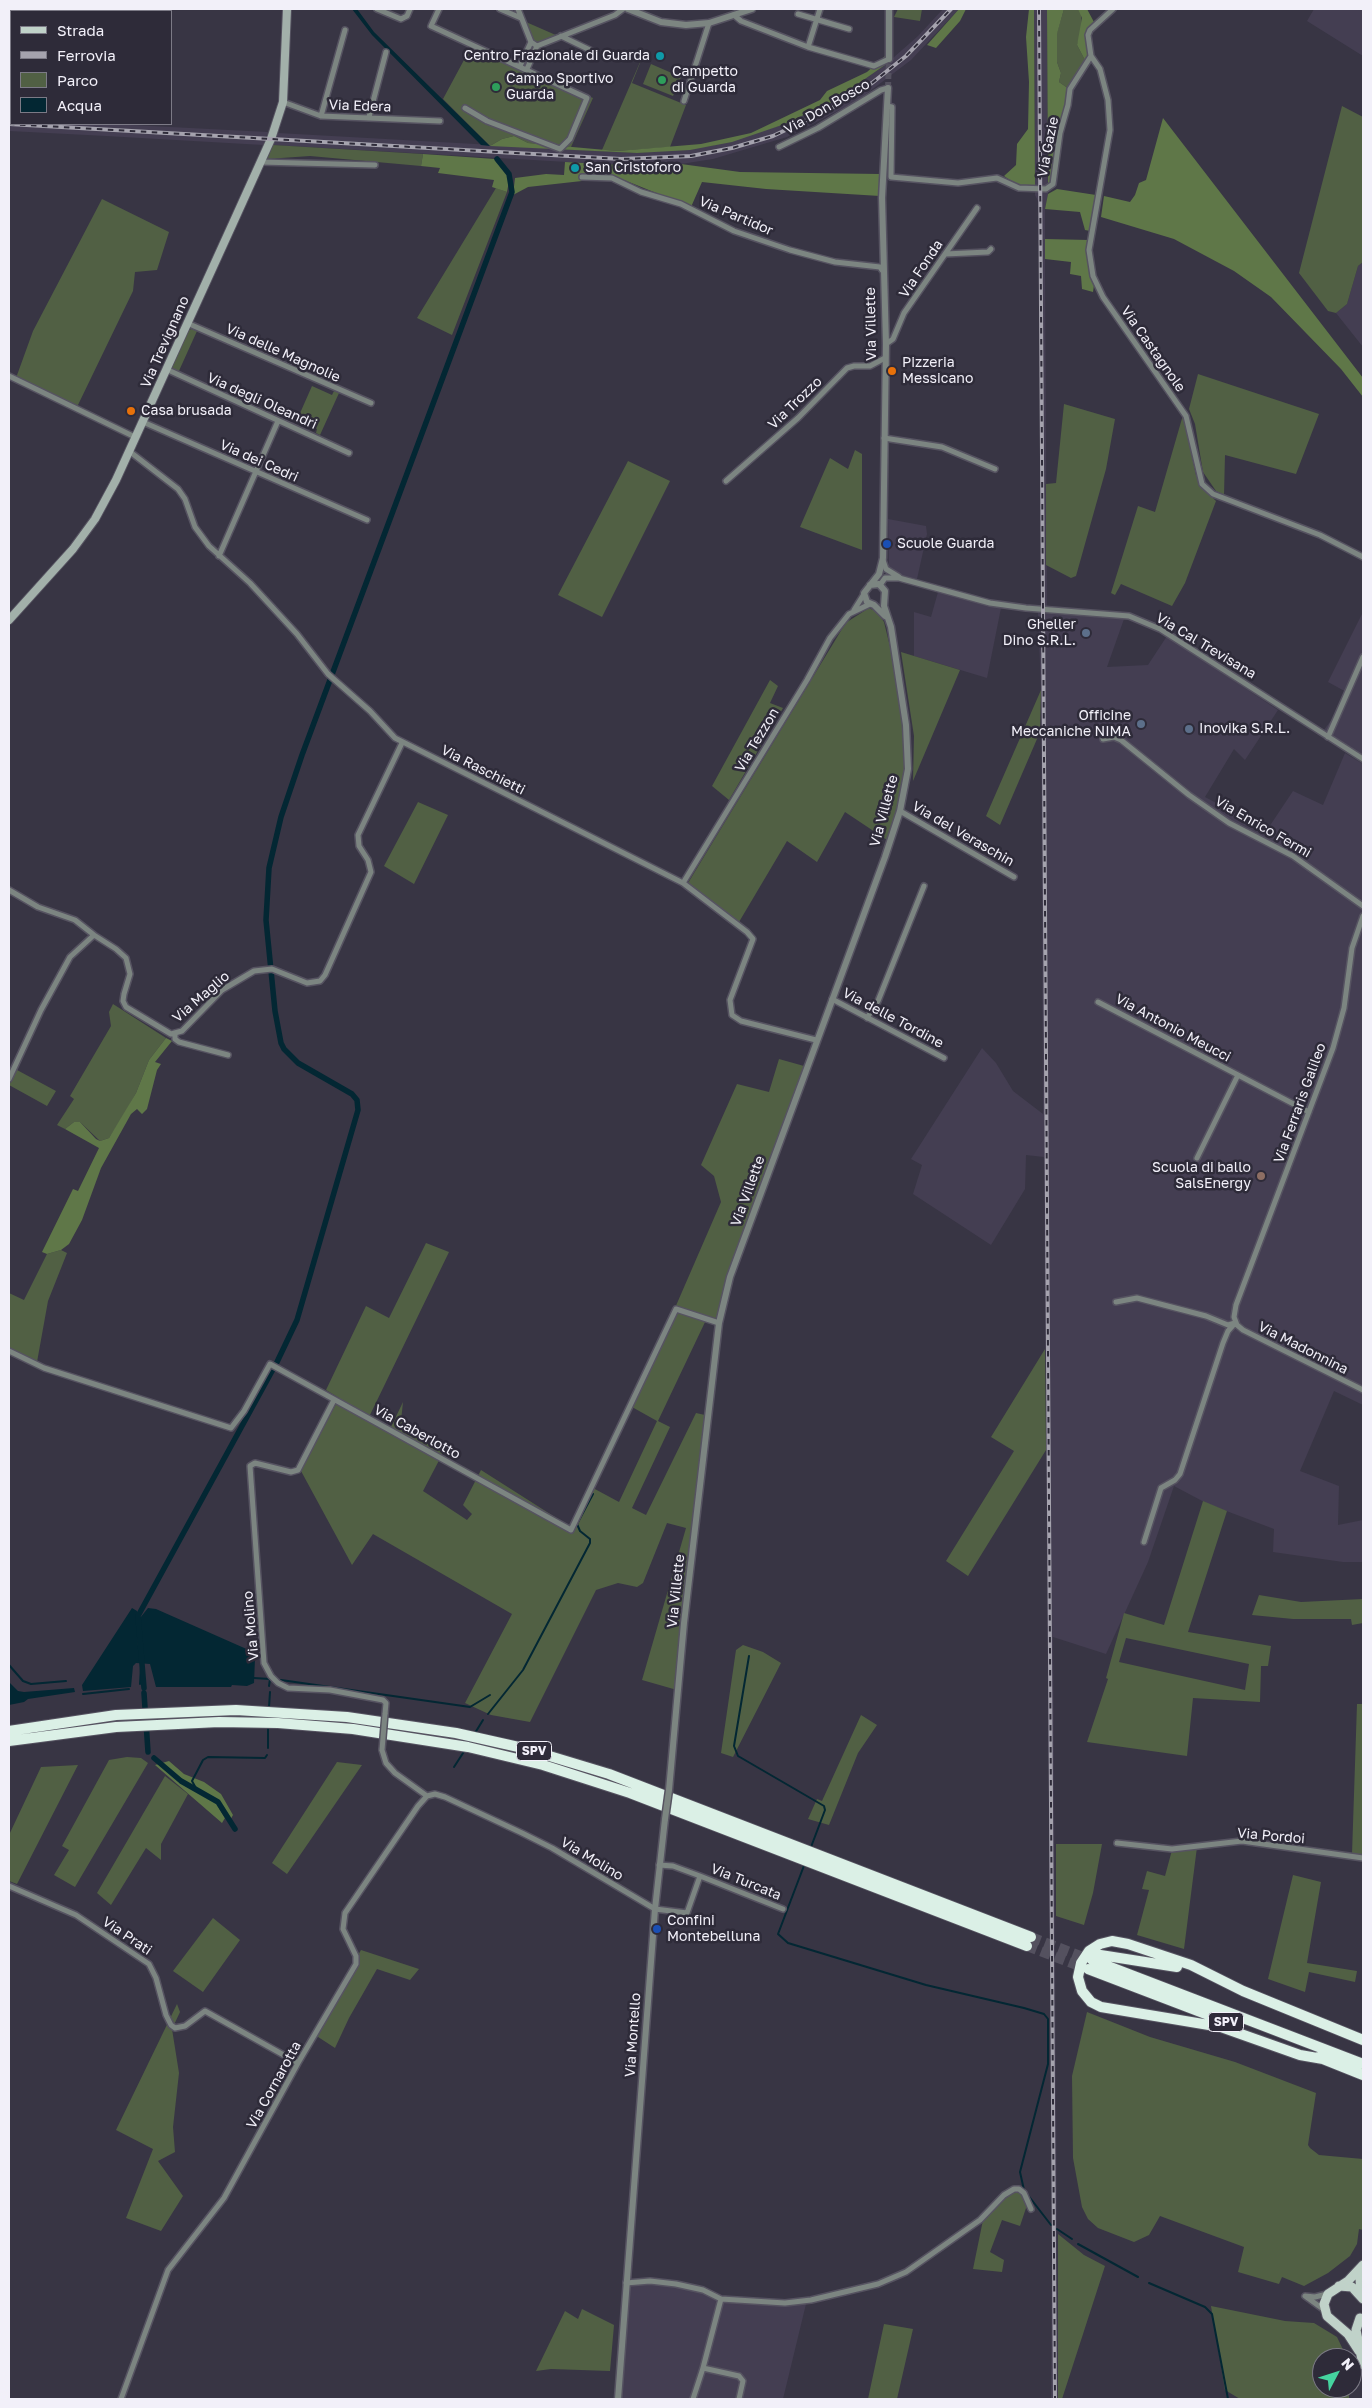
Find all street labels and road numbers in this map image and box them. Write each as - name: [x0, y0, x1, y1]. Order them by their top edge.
- street label: Via Don Bosco: [781, 76, 873, 138]
- street label: Via Edera: [328, 97, 392, 115]
- street label: Via Gazie: [1034, 115, 1062, 179]
- street label: Via Partidor: [696, 193, 776, 239]
- street label: Via Fonda: [896, 237, 946, 301]
- street label: Via Villette: [862, 287, 880, 361]
- street label: Via Trevignano: [137, 293, 193, 391]
- street label: Via Castagnole: [1117, 303, 1189, 395]
- street label: Via delle Magnolie: [223, 320, 343, 386]
- street label: Via degli Oleandri: [204, 369, 320, 433]
- street label: Via Trozzo: [765, 373, 825, 433]
- street label: Via dei Cedri: [217, 436, 301, 486]
- street label: Via Cal Trevisana: [1153, 609, 1259, 683]
- street label: Via Tezzon: [731, 705, 783, 775]
- street label: Via Raschietti: [438, 742, 528, 798]
- street label: Via Villette: [866, 773, 902, 849]
- street label: Via Enrico Fermi: [1212, 793, 1314, 861]
- street label: Via del Veraschin: [909, 798, 1017, 870]
- street label: Via Maglio: [169, 968, 233, 1026]
- street label: Via delle Tordine: [840, 984, 946, 1052]
- street label: Via Antonio Meucci: [1112, 990, 1234, 1066]
- street label: Via Ferraris Galileo: [1270, 1041, 1330, 1165]
- street label: Via Villette: [727, 1153, 769, 1229]
- street label: Via Madonnina: [1255, 1318, 1351, 1378]
- street label: Via Caberlotto: [371, 1401, 463, 1463]
- street label: Via Villette: [664, 1553, 688, 1629]
- street label: Via Molino: [240, 1590, 262, 1662]
- road number: SPV: [516, 1742, 552, 1760]
- street label: Via Pordoi: [1236, 1825, 1306, 1847]
- street label: Via Molino: [558, 1834, 626, 1884]
- street label: Via Turcata: [708, 1860, 784, 1904]
- street label: Via Prati: [99, 1913, 155, 1959]
- street label: Via Montello: [622, 1992, 644, 2078]
- road number: SPV: [1208, 2012, 1244, 2031]
- street label: Via Cornarotta: [243, 2038, 305, 2132]

